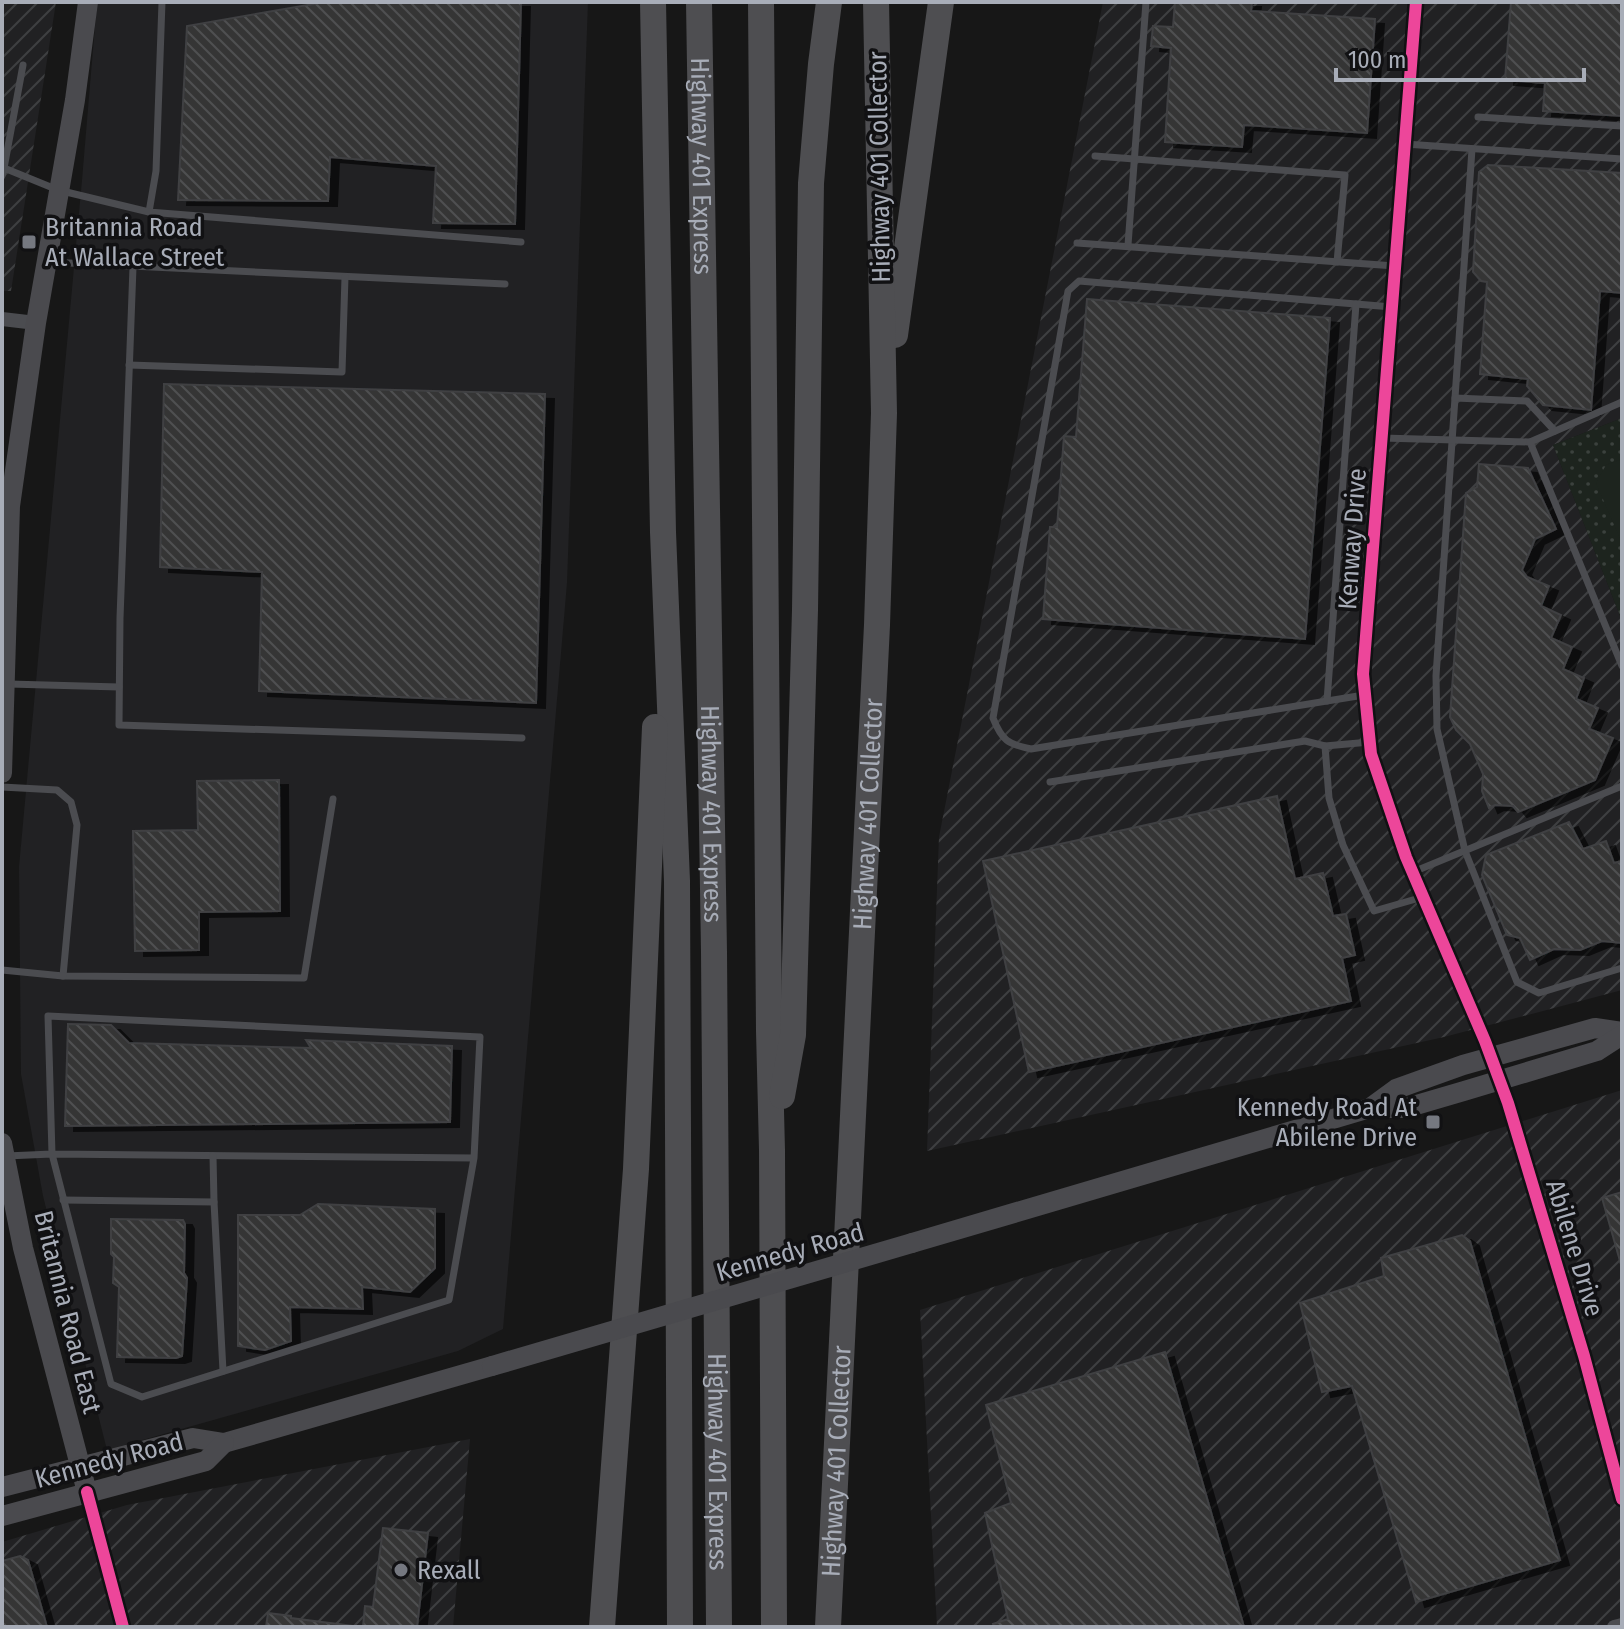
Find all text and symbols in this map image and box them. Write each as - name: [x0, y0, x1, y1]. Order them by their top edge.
- scale bar: [1336, 32, 1584, 82]
- text: 100 m: [1348, 46, 1406, 74]
- street label: Highway 401 Collector: [862, 51, 897, 283]
- street label: Highway 401 Express: [684, 57, 718, 275]
- place label: Britannia Road At Wallace Street: [45, 212, 225, 273]
- marker: Britannia Road At Wallace Street: [20, 233, 38, 251]
- street label: Kenway Drive: [1332, 467, 1373, 611]
- street label: Highway 401 Collector: [847, 698, 889, 930]
- street label: Highway 401 Express: [694, 705, 729, 923]
- place label: Kennedy Road At Abilene Drive: [1237, 1092, 1417, 1153]
- marker: Kennedy Road At Abilene Drive: [1424, 1113, 1442, 1131]
- street label: Abilene Drive: [1539, 1176, 1610, 1320]
- street label: Britannia Road East: [27, 1208, 108, 1417]
- street label: Kennedy Road: [713, 1217, 867, 1288]
- street label: Highway 401 Collector: [815, 1345, 858, 1578]
- street label: Highway 401 Express: [701, 1353, 734, 1571]
- street label: Kennedy Road: [32, 1426, 187, 1495]
- place label: Rexall: [417, 1555, 481, 1586]
- marker: Rexall: [392, 1561, 410, 1579]

